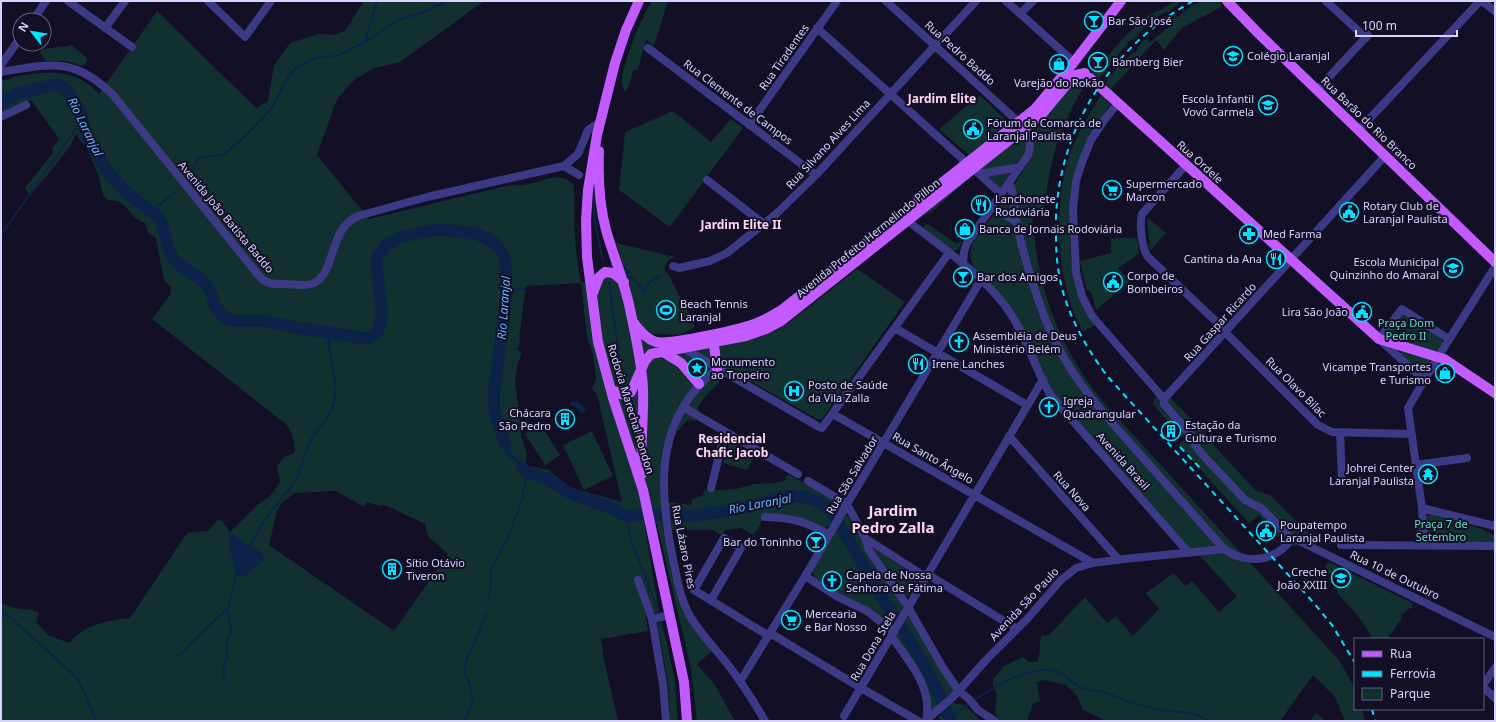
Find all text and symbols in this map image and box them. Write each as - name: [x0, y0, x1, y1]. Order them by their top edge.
- bar icon: Bar São José: [1083, 10, 1105, 32]
- north arrow: [12, 12, 52, 52]
- scale bar: [1356, 12, 1457, 38]
- place label: Bar São José: [1108, 13, 1172, 28]
- street label: Rua Pedro Baddo: [922, 17, 999, 88]
- text: 100 m: [1362, 17, 1397, 34]
- text: N: [14, 19, 32, 34]
- street label: Rua Tiradentes: [755, 21, 812, 93]
- school or university icon: Colégio Laranjal: [1222, 45, 1244, 67]
- place label: Colégio Laranjal: [1247, 48, 1330, 63]
- bar icon: Bamberg Bier: [1087, 51, 1109, 73]
- shop icon: Varejão do Rokão: [1048, 53, 1070, 75]
- place label: Bamberg Bier: [1112, 54, 1184, 69]
- street label: Rua Clemente de Campos: [681, 56, 796, 148]
- street label: Rua Barão do Rio Branco: [1318, 73, 1421, 173]
- place label: Varejão do Rokão: [1014, 75, 1104, 90]
- district label: Jardim Elite: [907, 90, 976, 107]
- place label: Escola Infantil Vovó Carmela: [1182, 91, 1254, 119]
- water label: Rio Laranjal: [64, 94, 107, 160]
- school or university icon: Escola Infantil Vovó Carmela: [1257, 94, 1279, 116]
- street label: Rua Silvano Alves Lima: [782, 96, 873, 192]
- place label: Fórum da Comarca de Laranjal Paulista: [987, 115, 1101, 143]
- public building icon: Fórum da Comarca de Laranjal Paulista: [962, 118, 984, 140]
- street label: Rua Ordele: [1174, 137, 1227, 186]
- street label: Avenida João Batista Baddo: [175, 158, 278, 276]
- street label: Avenida Prefeito Hermelindo Pillon: [793, 175, 943, 300]
- place label: Supermercado Marcon: [1126, 176, 1202, 204]
- supermarket icon: Supermercado Marcon: [1101, 179, 1123, 201]
- place label: Lanchonete Rodoviária: [995, 191, 1056, 219]
- restaurant icon: Lanchonete Rodoviária: [970, 194, 992, 216]
- place label: Rotary Club de Laranjal Paulista: [1363, 198, 1448, 226]
- public building icon: Rotary Club de Laranjal Paulista: [1338, 201, 1360, 223]
- district label: Jardim Elite II: [700, 216, 782, 233]
- shop icon: Banca de Jornais Rodoviária: [954, 218, 976, 240]
- place label: Banca de Jornais Rodoviária: [979, 221, 1122, 236]
- pharmacy icon: Med Farma: [1238, 223, 1260, 245]
- place label: Med Farma: [1263, 226, 1322, 241]
- restaurant icon: Cantina da Ana: [1265, 248, 1287, 270]
- place label: Cantina da Ana: [1184, 251, 1262, 266]
- place label: Escola Municipal Quinzinho do Amaral: [1330, 254, 1439, 282]
- school or university icon: Escola Municipal Quinzinho do Amaral: [1442, 257, 1464, 279]
- bar icon: Bar dos Amigos: [952, 266, 974, 288]
- place label: Corpo de Bombeiros: [1127, 268, 1183, 296]
- place label: Bar dos Amigos: [977, 269, 1058, 284]
- public building icon: Corpo de Bombeiros: [1102, 271, 1124, 293]
- water label: Rio Laranjal: [493, 275, 514, 340]
- street label: Rua Gaspar Ricardo: [1180, 279, 1259, 364]
- place label: Beach Tennis Laranjal: [680, 296, 748, 324]
- sports icon: Beach Tennis Laranjal: [655, 299, 677, 321]
- public building icon: Lira São João: [1351, 301, 1373, 323]
- place label: Lira São João: [1282, 304, 1348, 319]
- park label: Praça Dom Pedro II: [1378, 315, 1434, 343]
- place label: Assembléia de Deus Ministério Belém: [973, 328, 1077, 356]
- church icon: Assembléia de Deus Ministério Belém: [948, 331, 970, 353]
- street label: Rodovia Marechal Rondon: [605, 342, 658, 476]
- restaurant icon: Irene Lanches: [907, 353, 929, 375]
- street label: Rua Olavo Bilac: [1263, 353, 1330, 420]
- place label: Monumento ao Tropeiro: [711, 354, 775, 382]
- place label: Irene Lanches: [932, 356, 1004, 371]
- place icon: Monumento ao Tropeiro: [686, 357, 708, 379]
- place label: Vicampe Transportes e Turismo: [1322, 359, 1431, 387]
- shop icon: Vicampe Transportes e Turismo: [1434, 362, 1456, 384]
- place label: Posto de Saúde da Vila Zalla: [808, 377, 888, 405]
- hospital icon: Posto de Saúde da Vila Zalla: [783, 380, 805, 402]
- place label: Igreja Quadrangular: [1063, 393, 1136, 421]
- church icon: Igreja Quadrangular: [1038, 396, 1060, 418]
- place label: Chácara São Pedro: [499, 405, 551, 433]
- building icon: Chácara São Pedro: [554, 408, 576, 430]
- place label: Estação da Cultura e Turismo: [1185, 417, 1277, 445]
- building icon: Estação da Cultura e Turismo: [1160, 420, 1182, 442]
- street label: Rua Santo Ângelo: [890, 428, 977, 487]
- street label: Avenida Brasil: [1093, 429, 1153, 493]
- district label: Residencial Chafic Jacob: [696, 430, 769, 461]
- street label: Rua São Salvador: [822, 432, 881, 517]
- place label: Johrei Center Laranjal Paulista: [1329, 460, 1414, 488]
- temple icon: Johrei Center Laranjal Paulista: [1417, 463, 1439, 485]
- street label: Rua Nova: [1050, 467, 1094, 514]
- water label: Rio Laranjal: [727, 489, 794, 518]
- district label: Jardim Pedro Zalla: [851, 500, 935, 537]
- street label: Rua Lázaro Pires: [669, 504, 700, 590]
- park label: Praça 7 de Setembro: [1414, 516, 1468, 544]
- place label: Poupatempo Laranjal Paulista: [1280, 517, 1365, 545]
- public building icon: Poupatempo Laranjal Paulista: [1255, 520, 1277, 542]
- bar icon: Bar do Toninho: [805, 531, 827, 553]
- place label: Bar do Toninho: [723, 534, 802, 549]
- street label: Rua 10 de Outubro: [1348, 546, 1443, 603]
- place label: Sítio Otávio Tiveron: [406, 555, 465, 583]
- building icon: Sítio Otávio Tiveron: [381, 558, 403, 580]
- street label: Avenida São Paulo: [986, 564, 1062, 644]
- place label: Creche João XXIII: [1277, 564, 1327, 592]
- place label: Capela de Nossa Senhora de Fátima: [846, 567, 943, 595]
- school or university icon: Creche João XXIII: [1330, 567, 1352, 589]
- church icon: Capela de Nossa Senhora de Fátima: [821, 570, 843, 592]
- place label: Mercearia e Bar Nosso: [805, 606, 867, 634]
- street label: Rua Dona Stela: [846, 608, 899, 683]
- supermarket icon: Mercearia e Bar Nosso: [780, 609, 802, 631]
- legend: [1354, 638, 1484, 710]
- text: Rua: [1390, 645, 1412, 662]
- text: Ferrovia: [1390, 665, 1436, 682]
- text: Parque: [1390, 685, 1431, 702]

